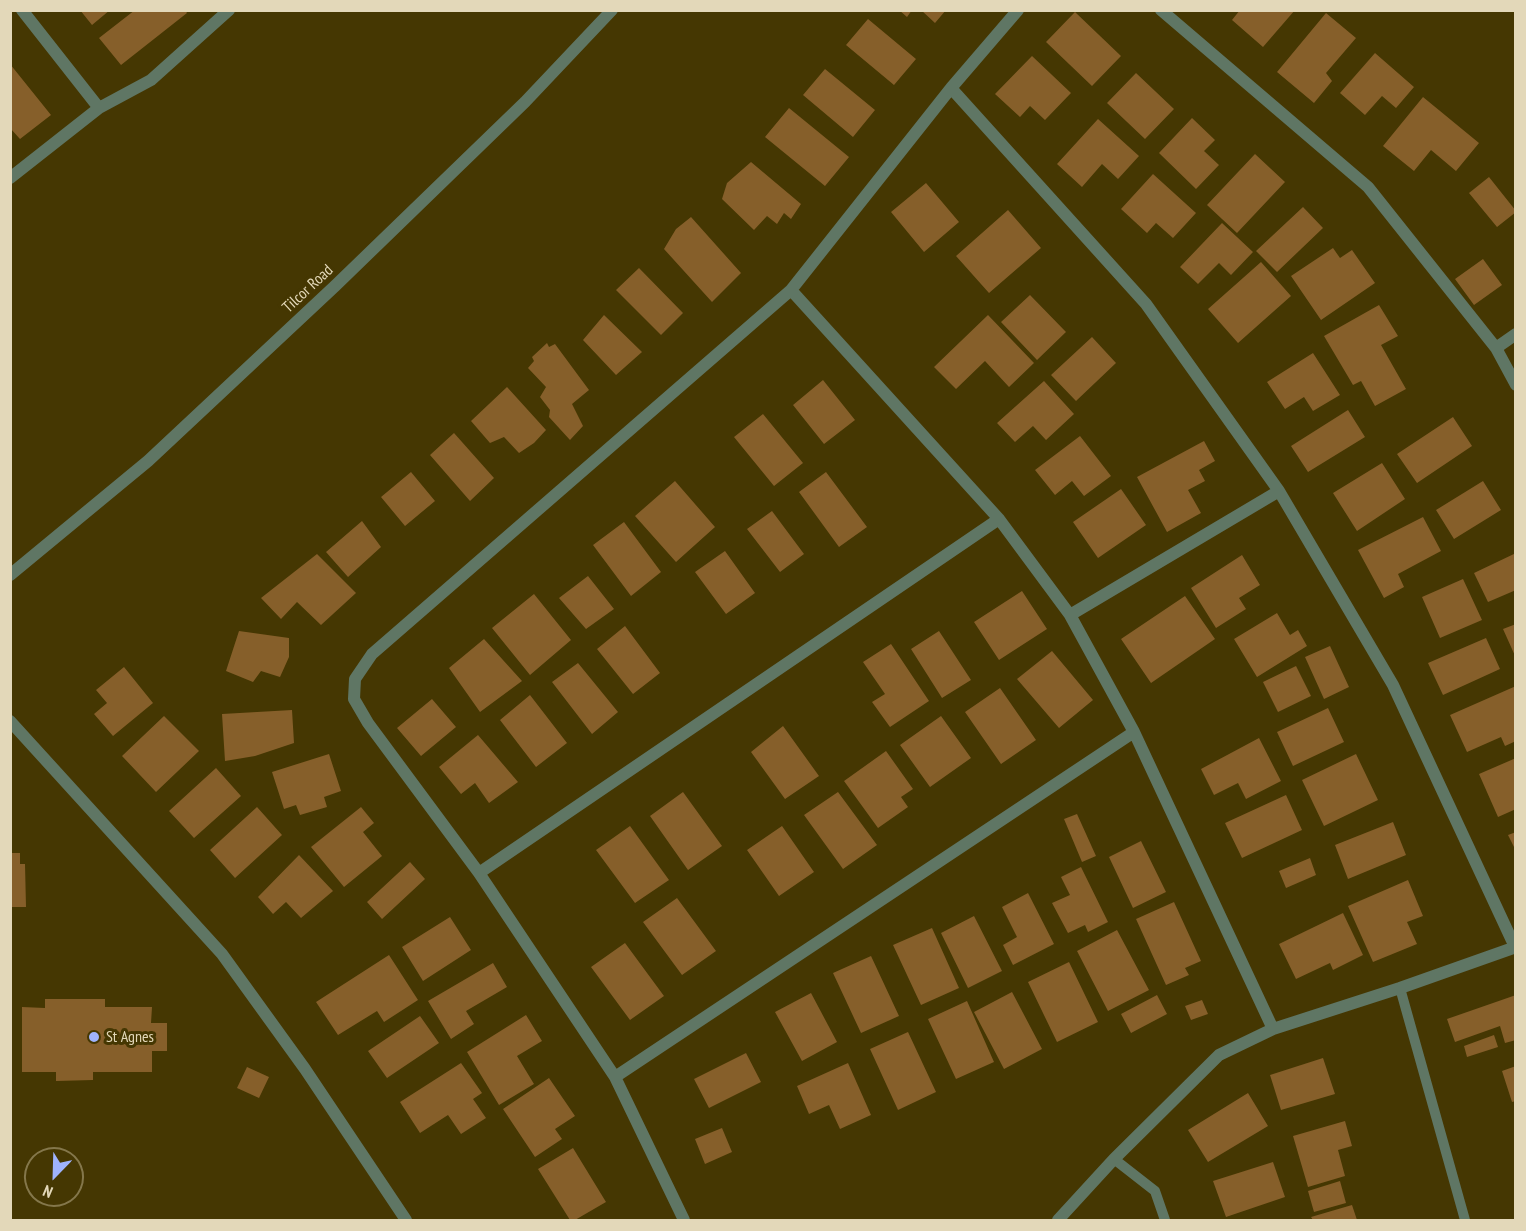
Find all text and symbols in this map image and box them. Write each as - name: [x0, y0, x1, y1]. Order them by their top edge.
- street label: Tilcor Road: [279, 261, 337, 317]
- place label: St Agnes: [106, 1027, 154, 1047]
- marker: St Agnes: [87, 1030, 101, 1044]
- north arrow: [24, 1147, 84, 1207]
- text: N: [40, 1181, 56, 1203]

